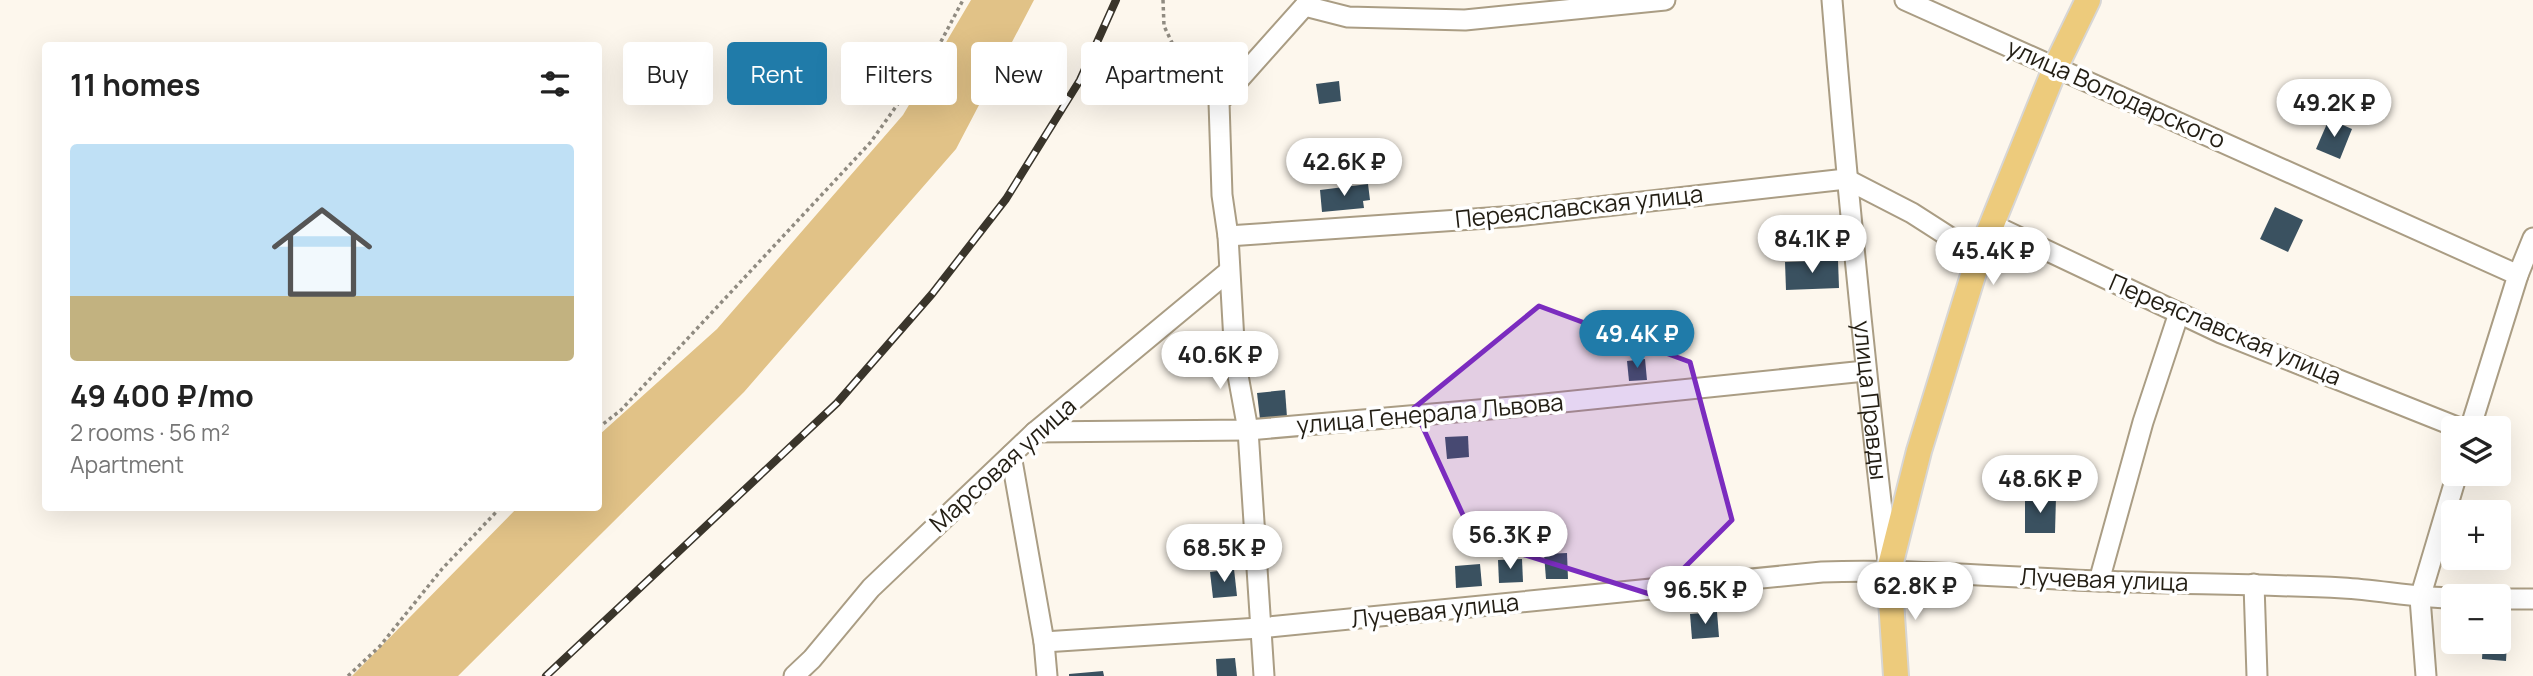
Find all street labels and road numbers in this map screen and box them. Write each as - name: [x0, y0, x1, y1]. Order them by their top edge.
- street label: улица Володарского: [2002, 30, 2231, 156]
- street label: Переяславская улица: [1453, 176, 1704, 235]
- street label: Переяславская улица: [2104, 265, 2347, 392]
- street label: улица Правды: [1846, 319, 1896, 481]
- street label: улица Генерала Львова: [1295, 384, 1565, 441]
- street label: Марсовая улица: [922, 389, 1082, 539]
- street label: Лучевая улица: [2019, 559, 2189, 598]
- street label: Лучевая улица: [1349, 584, 1520, 635]

